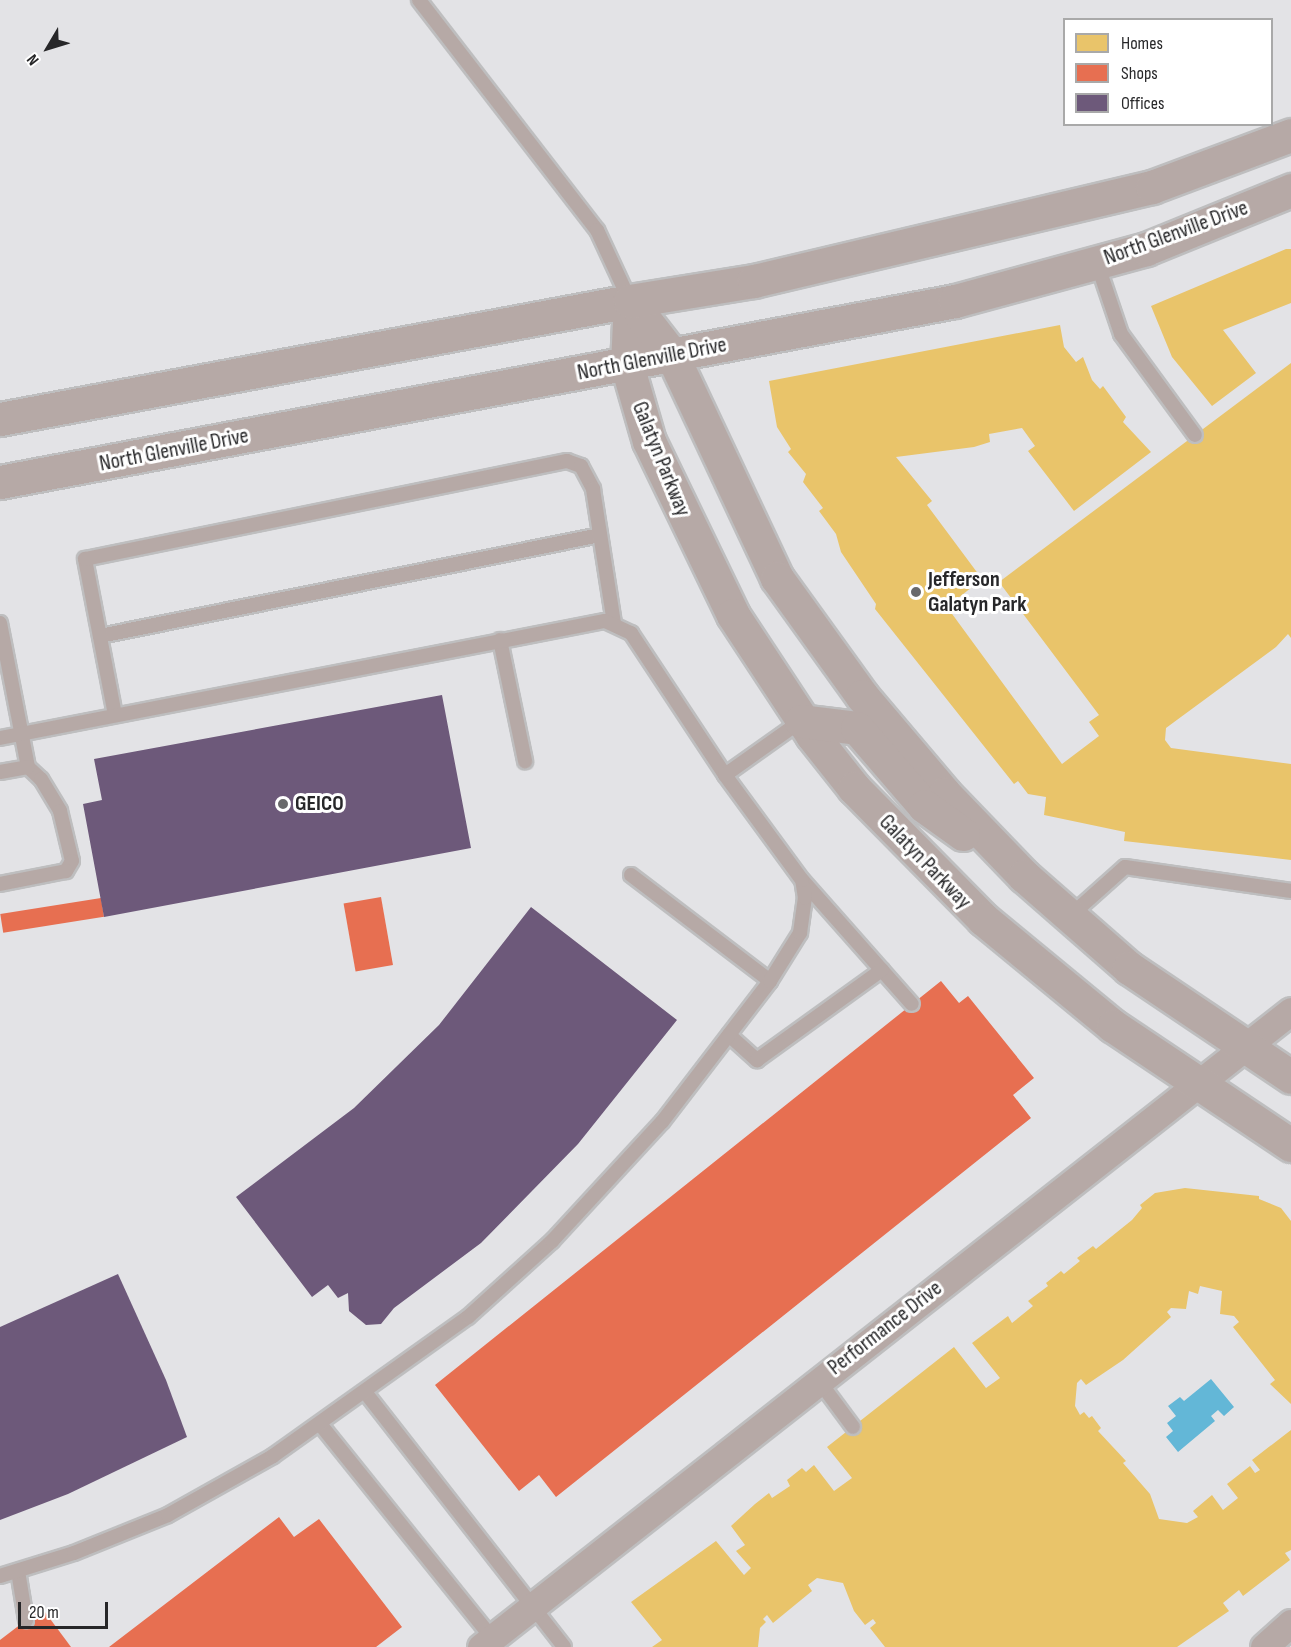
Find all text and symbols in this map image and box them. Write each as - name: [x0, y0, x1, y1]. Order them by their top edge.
- north arrow: [18, 18, 78, 78]
- legend: [1063, 18, 1273, 126]
- text: Homes: [1121, 33, 1163, 54]
- text: N: [23, 50, 44, 69]
- text: Shops: [1121, 63, 1158, 84]
- text: Offices: [1121, 93, 1164, 114]
- street label: North Glenville Drive: [1100, 195, 1252, 271]
- street label: North Glenville Drive: [575, 332, 729, 386]
- street label: Galatyn Parkway: [626, 398, 696, 520]
- street label: North Glenville Drive: [97, 423, 251, 477]
- place label: Jefferson Galatyn Park: [928, 566, 1027, 618]
- marker: Jefferson Galatyn Park: [909, 585, 923, 599]
- place label: GEICO: [295, 791, 344, 817]
- marker: GEICO: [276, 797, 290, 811]
- street label: Galatyn Parkway: [873, 809, 977, 915]
- street label: Performance Drive: [823, 1275, 947, 1381]
- scale bar: [21, 1590, 111, 1628]
- text: 20 m: [29, 1602, 59, 1623]

